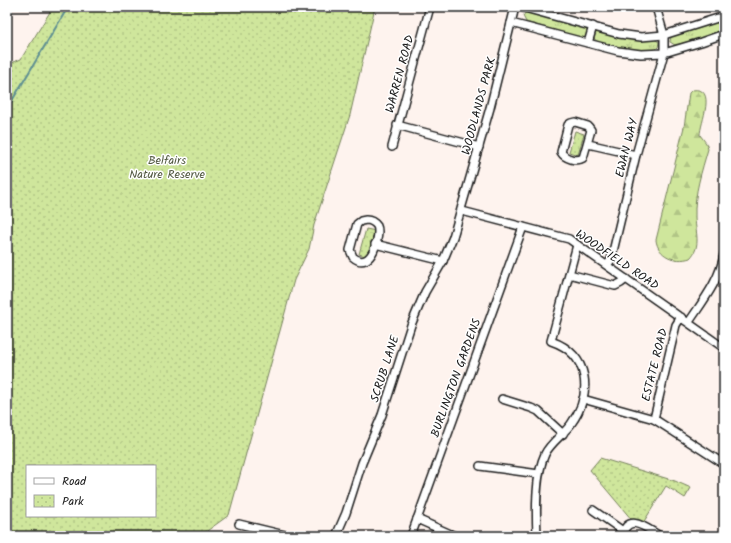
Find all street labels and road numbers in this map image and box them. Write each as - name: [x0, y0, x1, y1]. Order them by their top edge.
- street label: WARREN ROAD: [380, 33, 420, 115]
- street label: WOODLANDS PARK: [457, 54, 501, 157]
- street label: EWAN WAY: [610, 115, 644, 180]
- street label: WOODFIELD ROAD: [571, 225, 663, 295]
- street label: BURLINGTON GARDENS: [426, 315, 487, 440]
- street label: ESTATE ROAD: [637, 326, 673, 404]
- street label: SCRUB LANE: [365, 332, 405, 405]

